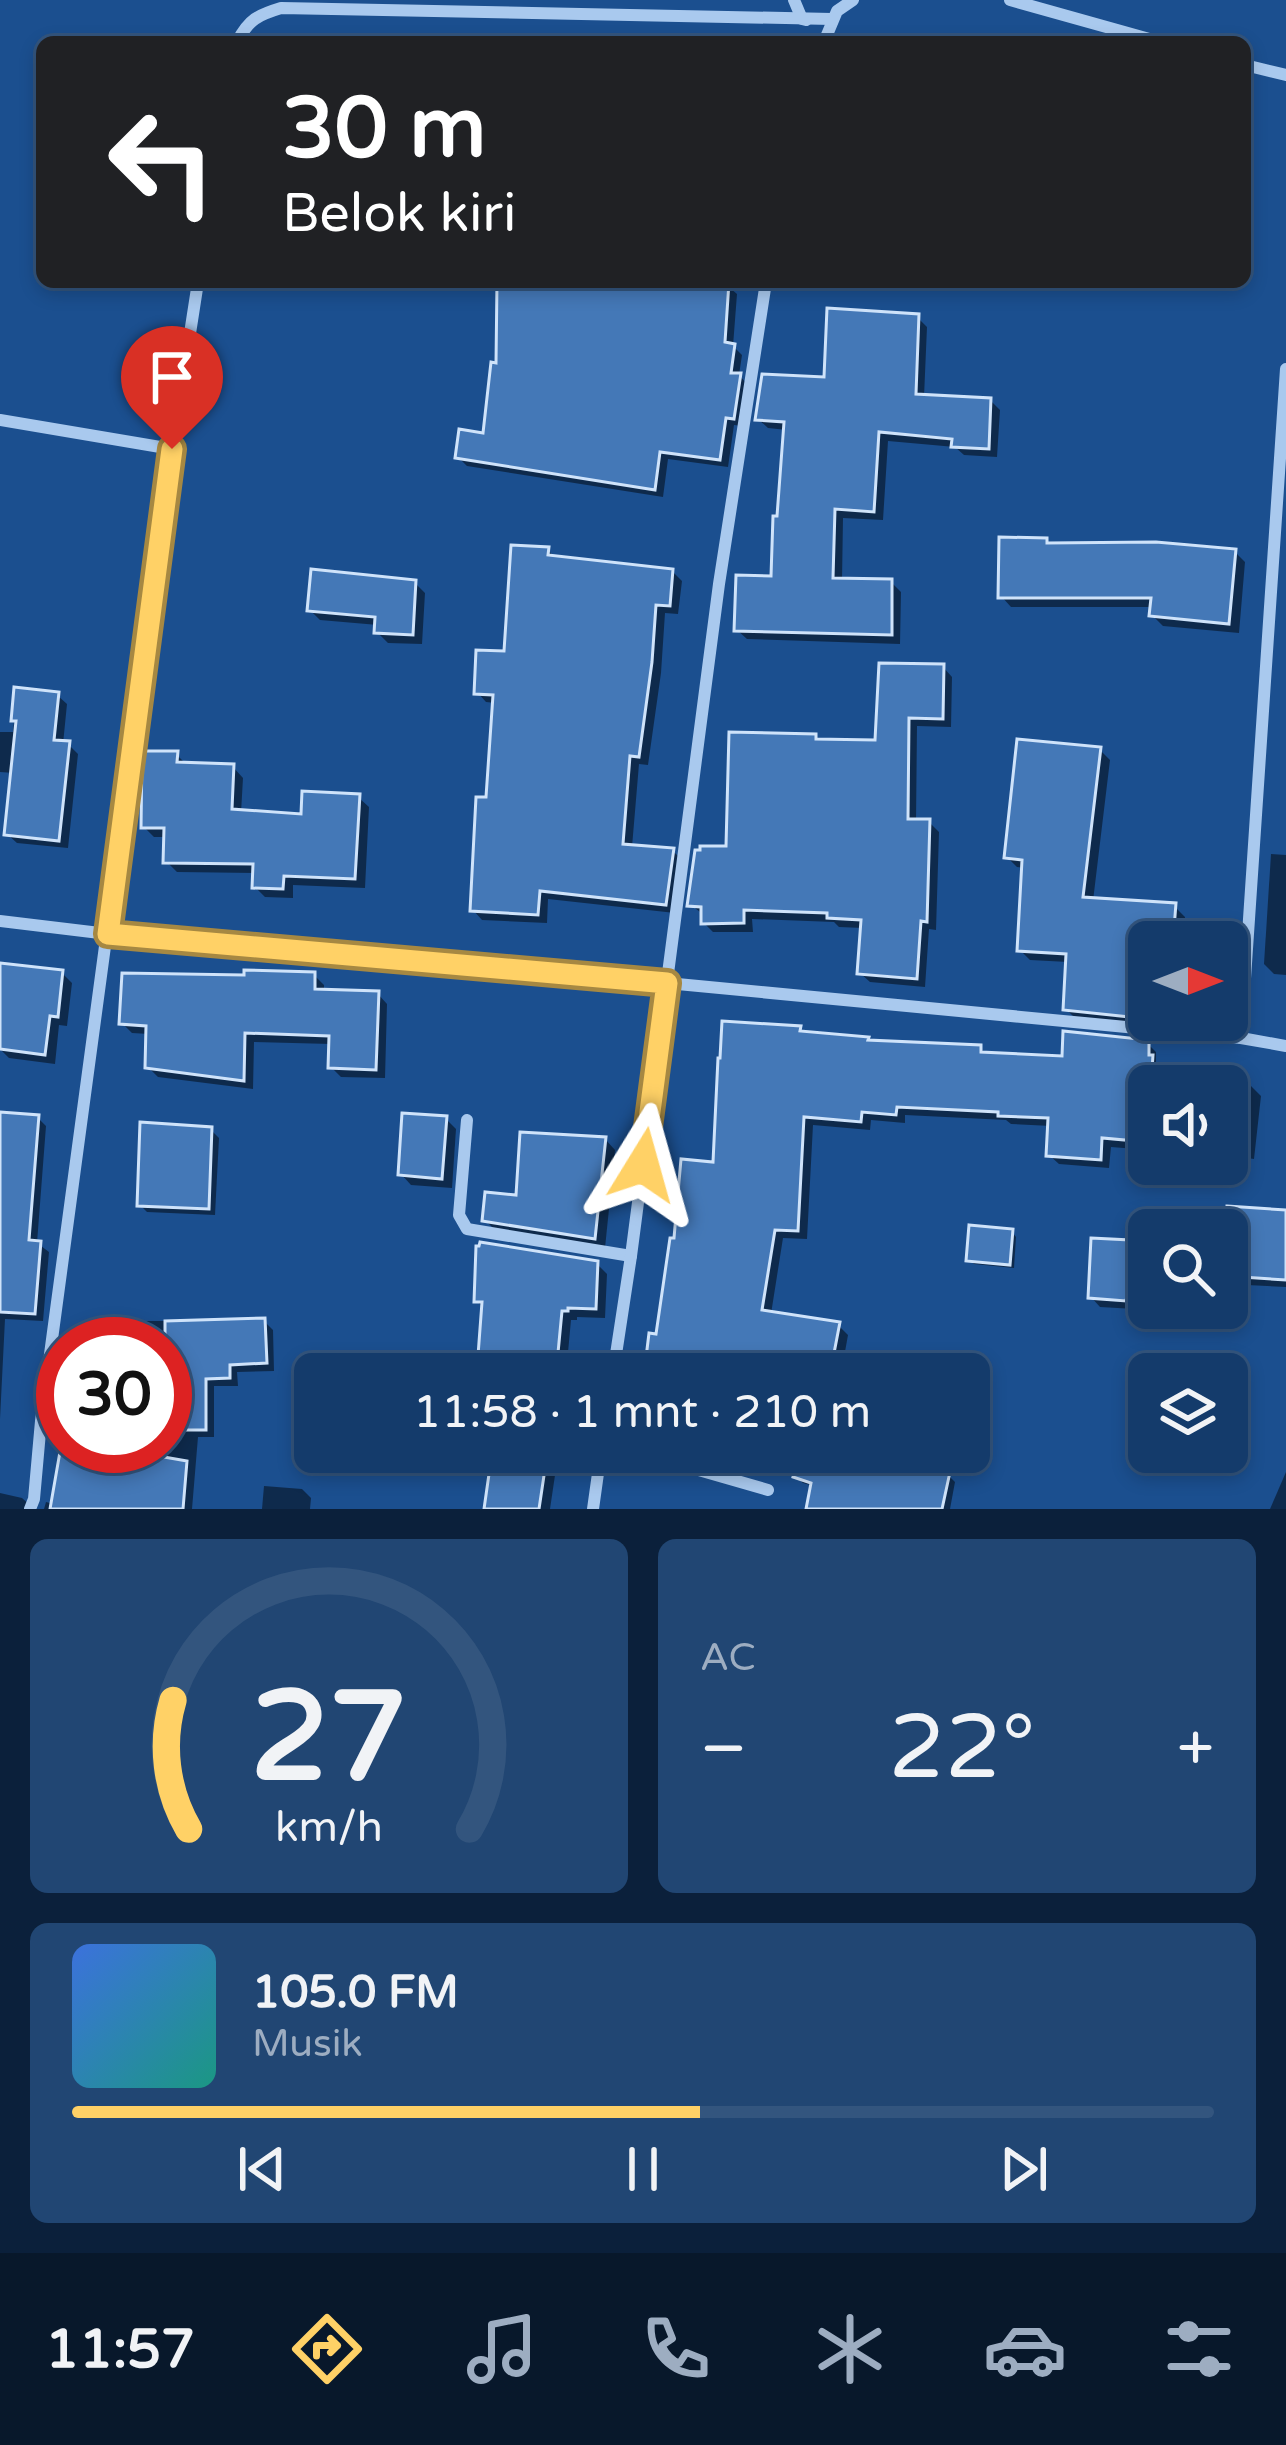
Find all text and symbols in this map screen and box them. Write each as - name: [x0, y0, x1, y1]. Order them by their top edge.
- text: 30 m: [282, 79, 486, 180]
- icon: left: [84, 84, 240, 240]
- text: Belok kiri: [282, 181, 516, 246]
- pin: [121, 326, 223, 449]
- icon: arrive: [139, 344, 205, 410]
- north arrow: [1128, 921, 1248, 1041]
- map controls: [1128, 921, 1248, 1473]
- button: sound: [1128, 1065, 1248, 1185]
- position arrow: [580, 1102, 706, 1228]
- button: search: [1128, 1209, 1248, 1329]
- speed limit sign: 30: [36, 1317, 192, 1473]
- button: layers: [1128, 1353, 1248, 1473]
- text: 11:58 · 1 mnt · 210 m: [413, 1386, 871, 1440]
- text: AC: [700, 1634, 756, 1681]
- text: 27: [251, 1663, 407, 1814]
- text: 22°: [888, 1694, 1035, 1803]
- text: −: [700, 1709, 747, 1789]
- text: +: [1177, 1709, 1214, 1789]
- text: km/h: [275, 1802, 383, 1853]
- text: 105.0 FM: [252, 1966, 459, 2020]
- text: Musik: [252, 2020, 363, 2067]
- icon: previous: [229, 2136, 295, 2202]
- icon: pause: [610, 2136, 676, 2202]
- icon: next: [991, 2136, 1057, 2202]
- icon: directions: [285, 2307, 369, 2391]
- icon: music: [460, 2307, 544, 2391]
- icon: phone: [634, 2307, 718, 2391]
- icon: climate: [808, 2307, 892, 2391]
- icon: car: [983, 2307, 1067, 2391]
- icon: filters: [1157, 2307, 1241, 2391]
- text: 11:57: [45, 2317, 195, 2382]

